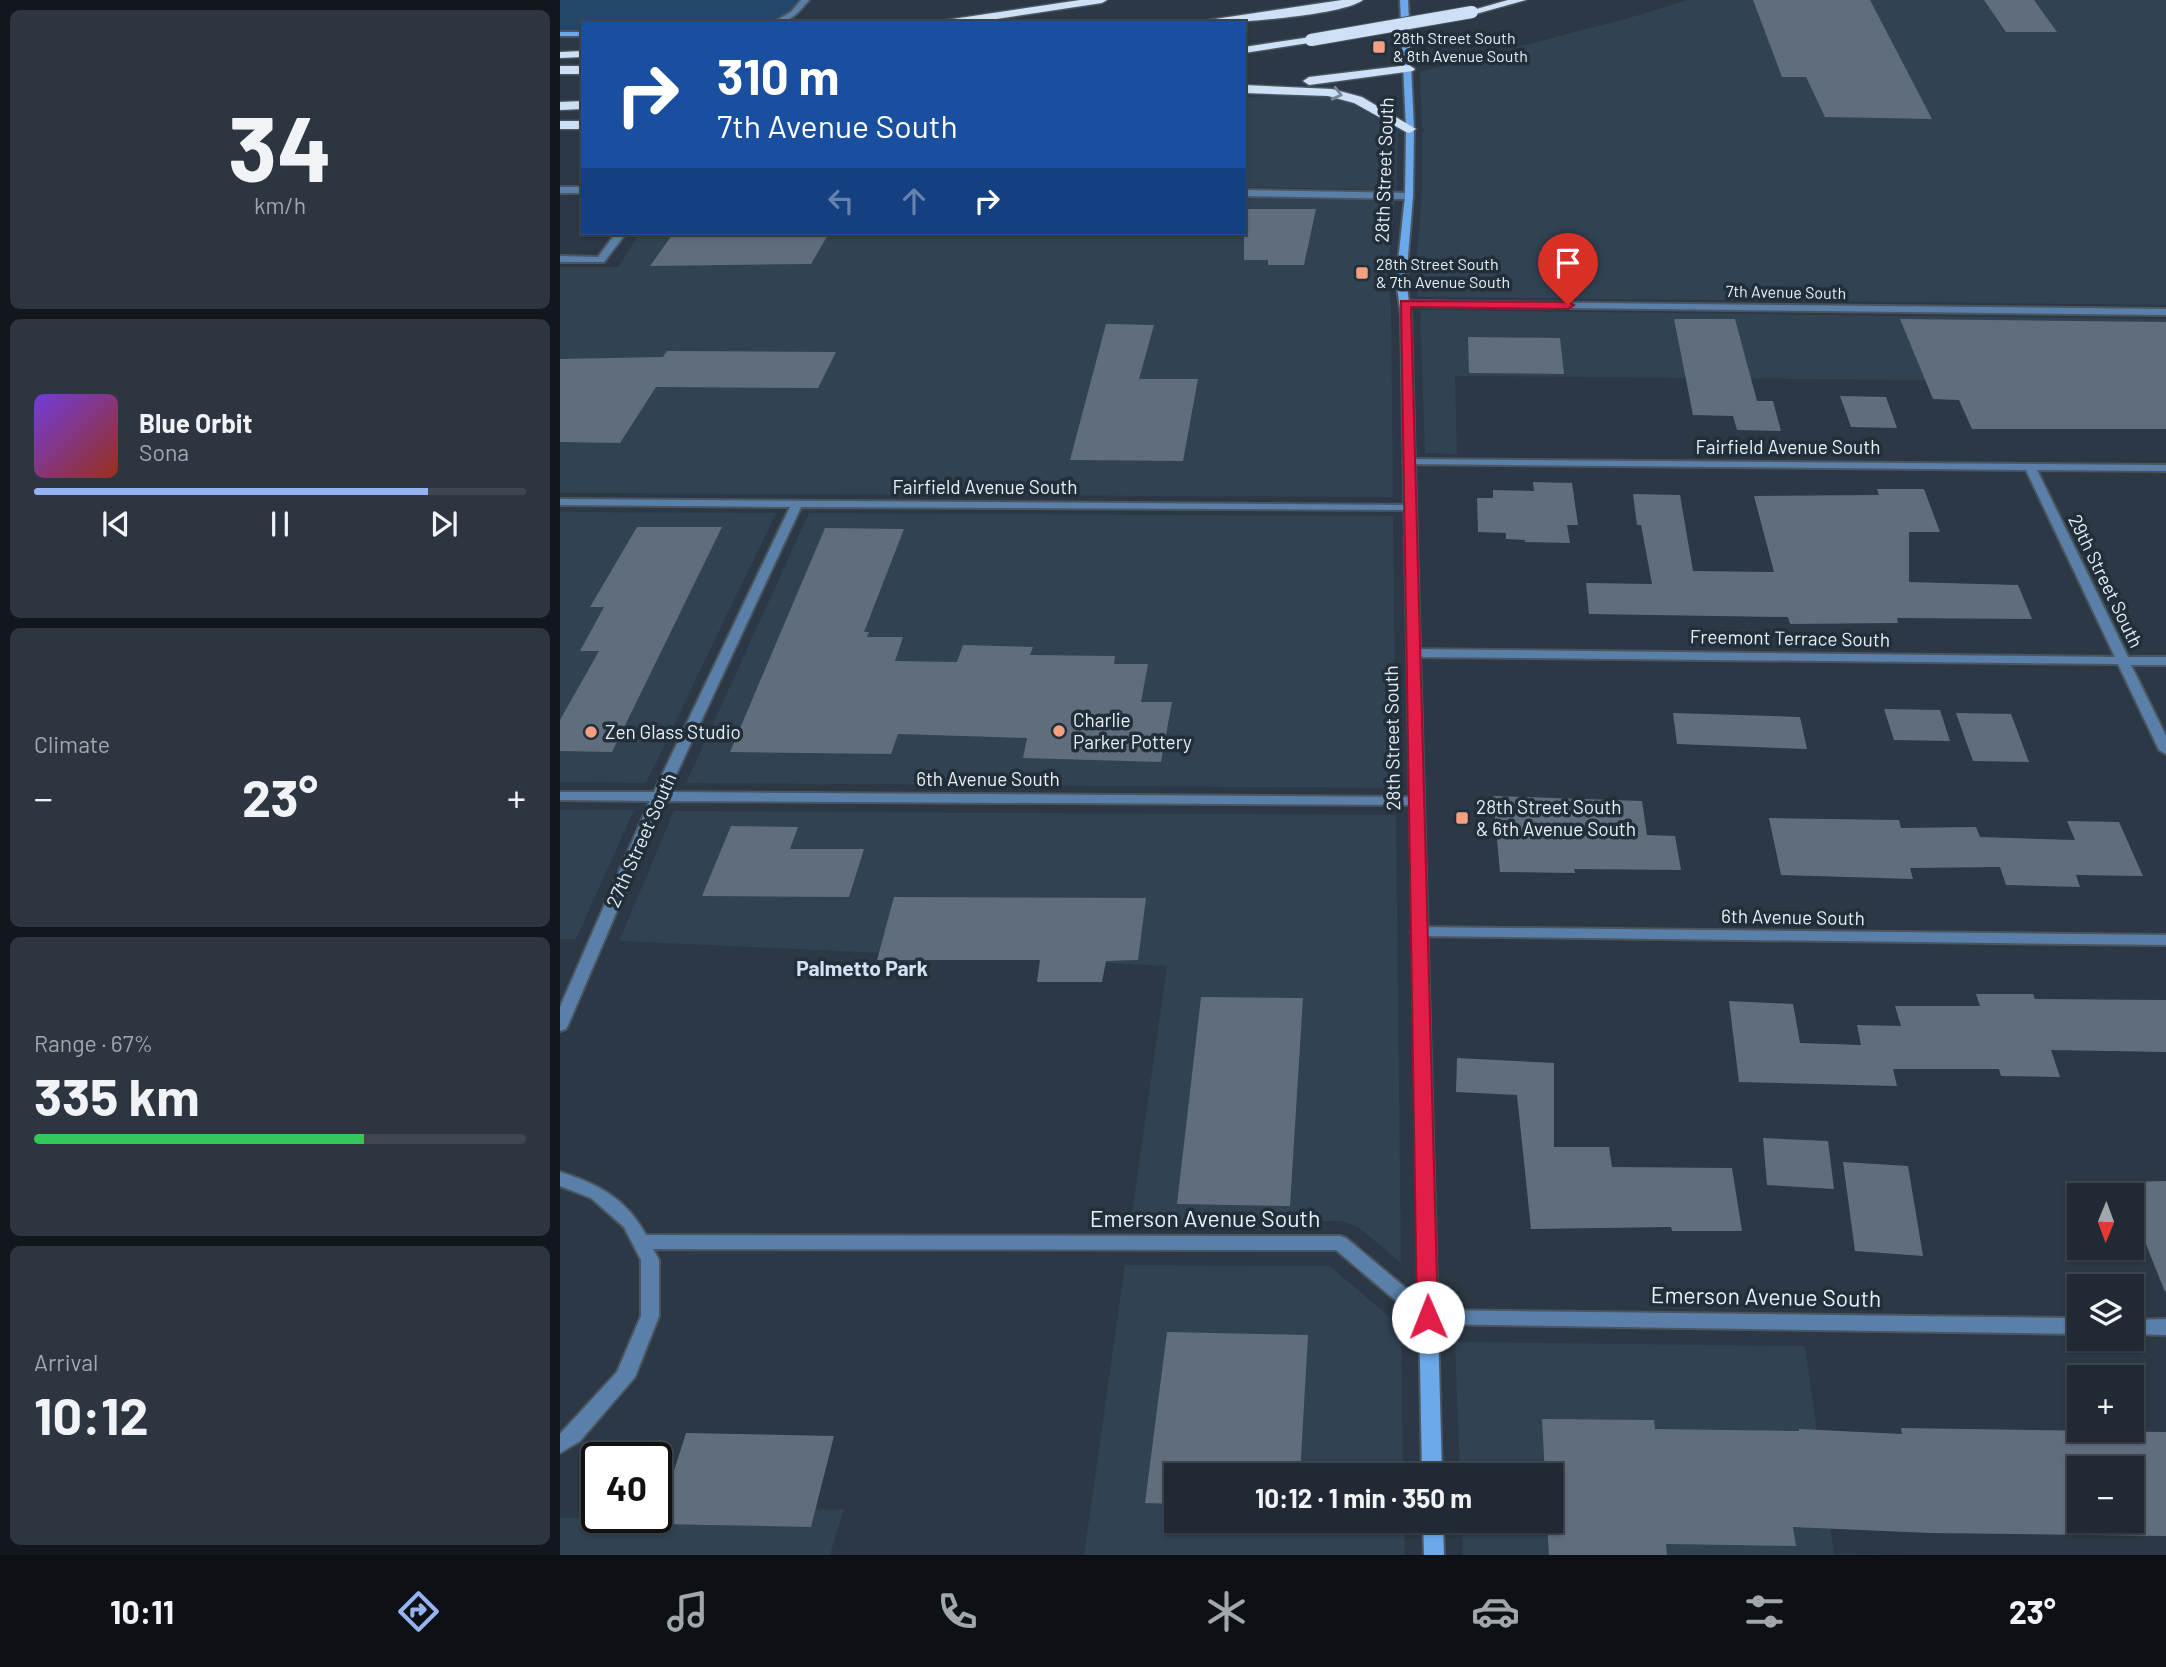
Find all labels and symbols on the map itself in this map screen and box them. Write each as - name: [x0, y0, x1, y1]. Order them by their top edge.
- place label: 28th Street South & 8th Avenue South: [1393, 28, 1528, 65]
- marker: 28th Street South & 8th Avenue South: [1371, 39, 1387, 55]
- one-way arrow: [1330, 86, 1342, 100]
- street label: 28th Street South: [1369, 97, 1398, 243]
- pin: [1538, 233, 1598, 305]
- place label: 28th Street South & 7th Avenue South: [1376, 254, 1510, 291]
- marker: 28th Street South & 7th Avenue South: [1354, 265, 1370, 281]
- street label: 7th Avenue South: [1726, 281, 1846, 302]
- street label: Fairfield Avenue South: [1696, 435, 1880, 458]
- street label: Fairfield Avenue South: [893, 475, 1077, 498]
- street label: 29th Street South: [2064, 510, 2149, 651]
- street label: Freemont Terrace South: [1690, 624, 1890, 651]
- street label: 28th Street South: [1379, 665, 1404, 811]
- place label: Charlie Parker Pottery: [1073, 708, 1192, 753]
- place label: Zen Glass Studio: [605, 720, 741, 743]
- marker: Charlie Parker Pottery: [1051, 723, 1067, 739]
- marker: Zen Glass Studio: [583, 724, 599, 740]
- street label: 6th Avenue South: [916, 767, 1060, 790]
- street label: 27th Street South: [601, 769, 680, 911]
- place label: 28th Street South & 6th Avenue South: [1476, 795, 1636, 840]
- marker: 28th Street South & 6th Avenue South: [1454, 810, 1470, 826]
- street label: 6th Avenue South: [1721, 904, 1865, 929]
- district label: Palmetto Park: [796, 955, 928, 980]
- north arrow: [2067, 1183, 2144, 1260]
- street label: Emerson Avenue South: [1090, 1204, 1320, 1232]
- position arrow: [1391, 1280, 1465, 1354]
- street label: Emerson Avenue South: [1650, 1280, 1882, 1312]
- speed limit sign: 40: [581, 1442, 672, 1533]

